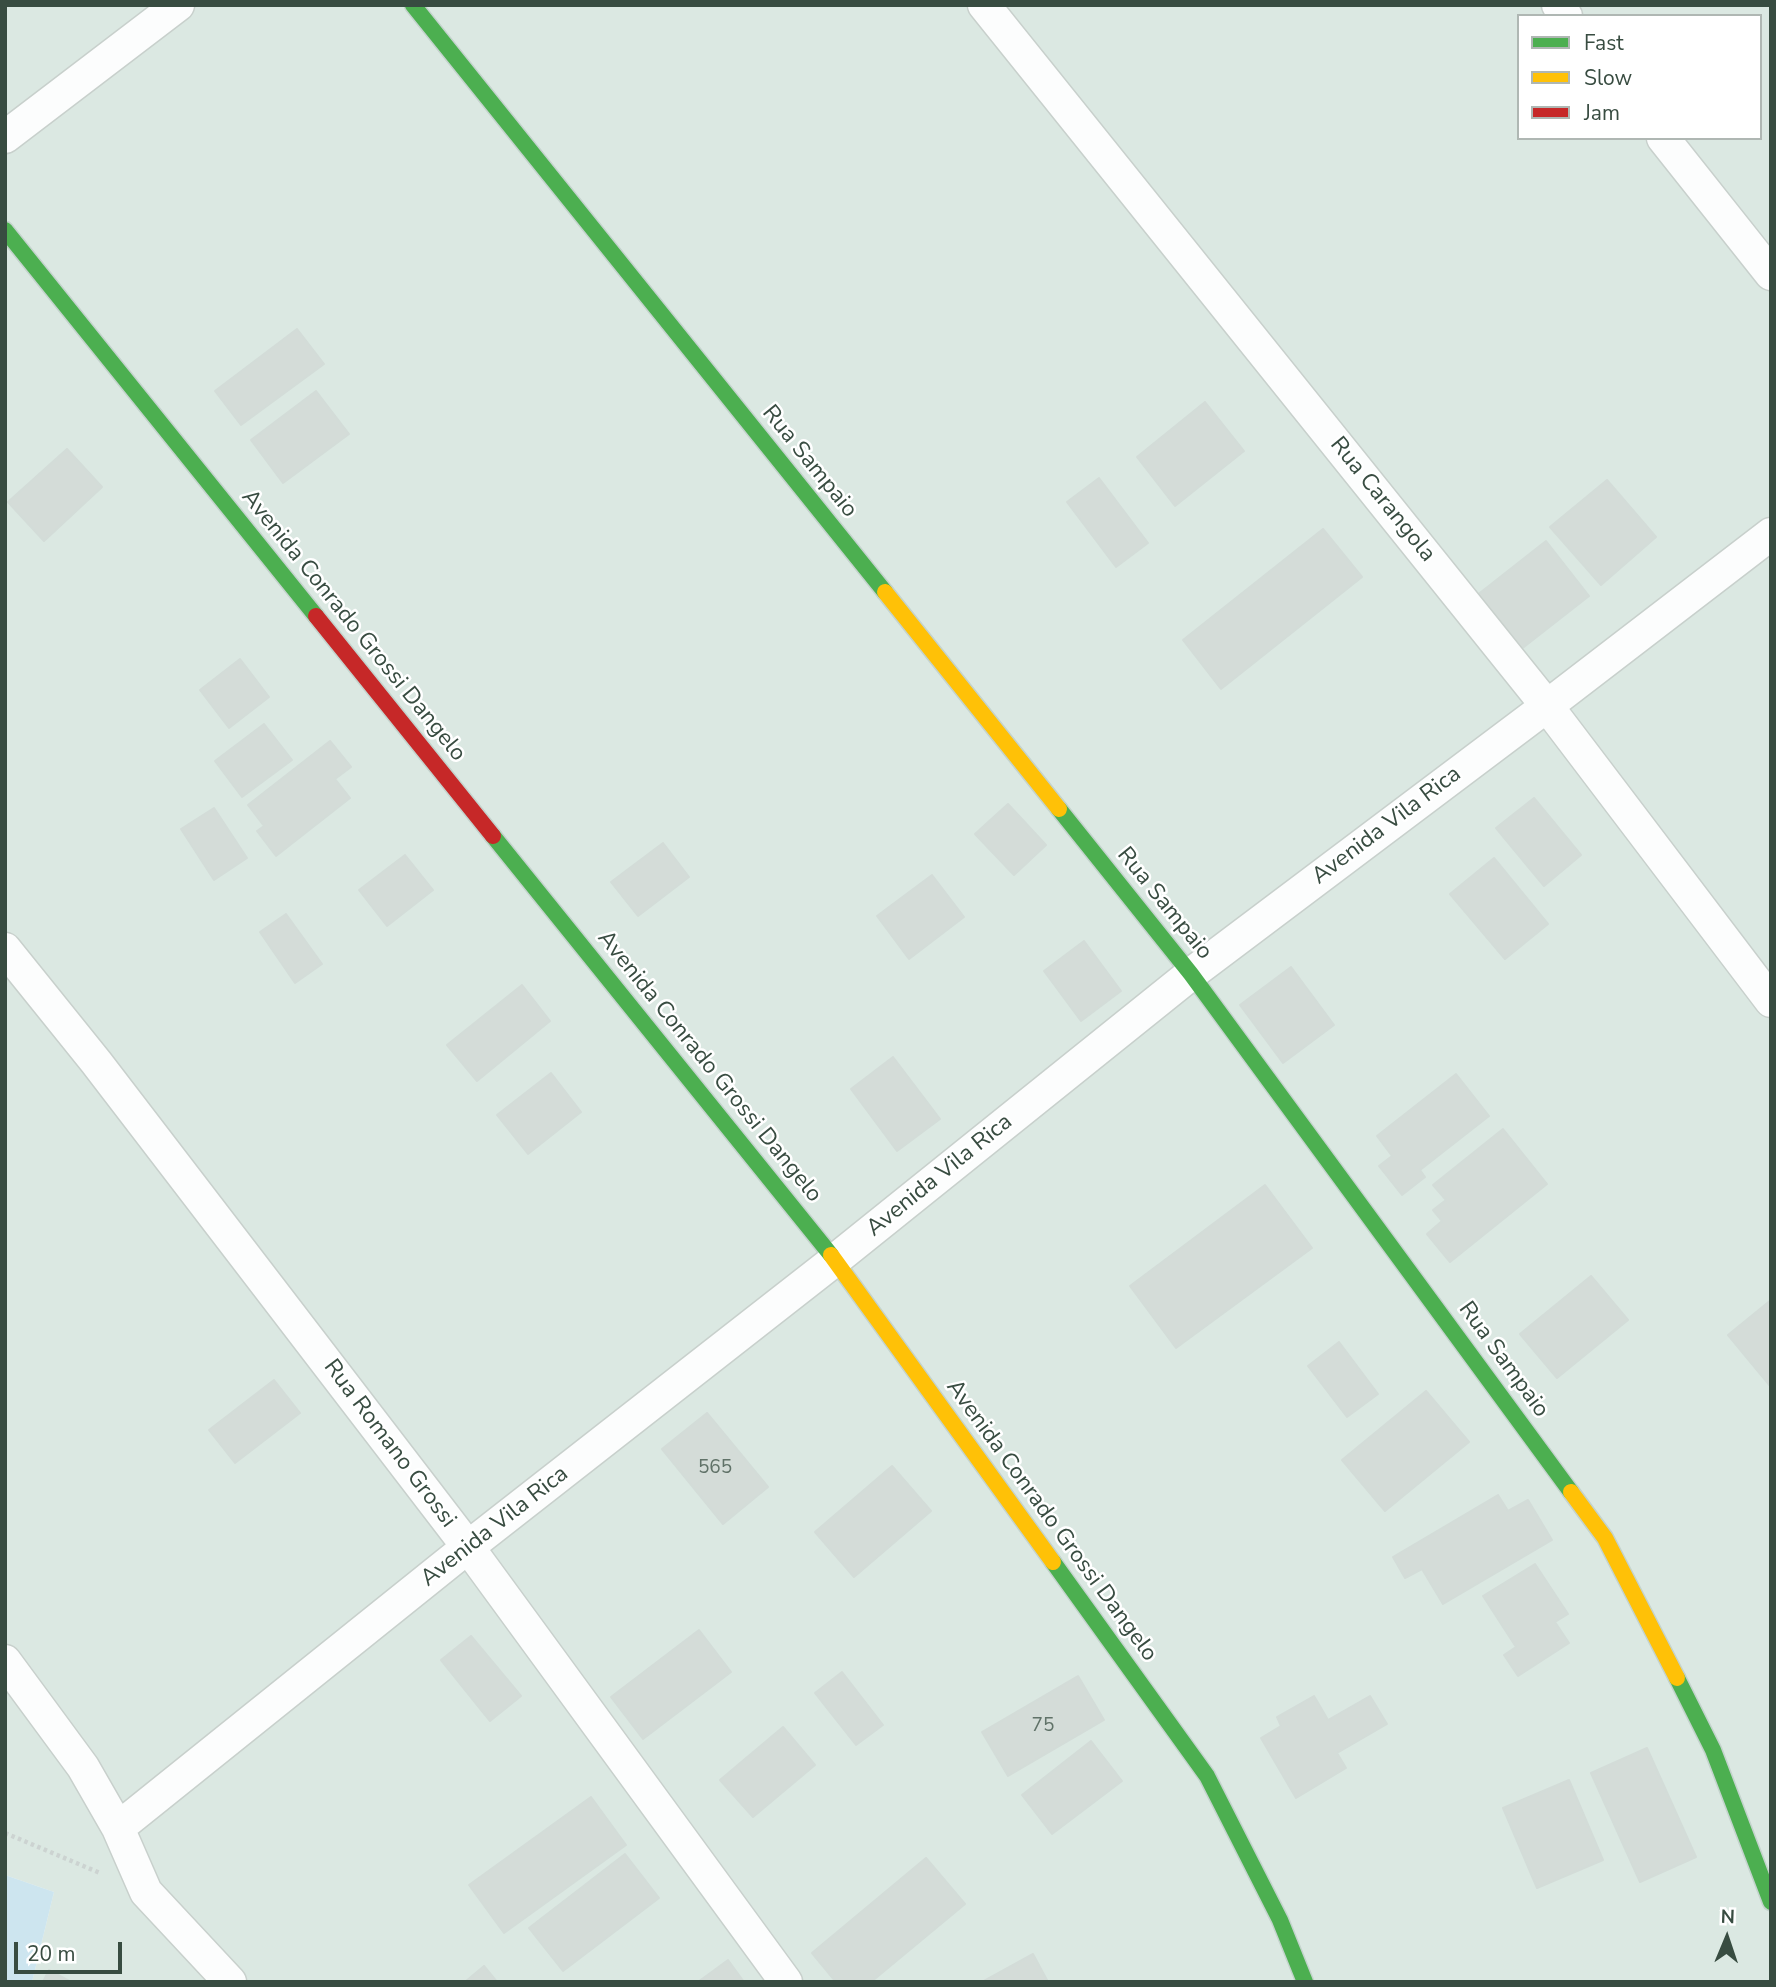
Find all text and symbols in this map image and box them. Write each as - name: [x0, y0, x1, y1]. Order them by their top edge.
- legend: [1517, 14, 1762, 140]
- text: Fast: [1584, 29, 1624, 57]
- text: Slow: [1584, 64, 1632, 92]
- text: Jam: [1584, 99, 1620, 127]
- street label: Rua Sampaio: [755, 400, 863, 524]
- street label: Rua Carangola: [1323, 432, 1441, 568]
- street label: Avenida Conrado Grossi Dangelo: [235, 485, 471, 767]
- street label: Avenida Vila Rica: [1307, 761, 1467, 891]
- street label: Rua Sampaio: [1110, 842, 1218, 966]
- street label: Avenida Conrado Grossi Dangelo: [591, 926, 827, 1208]
- street label: Avenida Vila Rica: [862, 1109, 1018, 1243]
- street label: Rua Sampaio: [1452, 1297, 1554, 1423]
- street label: Rua Romano Grossi: [317, 1355, 461, 1533]
- street label: Avenida Conrado Grossi Dangelo: [940, 1375, 1162, 1667]
- house number: 565: [698, 1457, 732, 1479]
- street label: Avenida Vila Rica: [416, 1461, 574, 1593]
- house number: 75: [1032, 1715, 1054, 1737]
- north arrow: [1692, 1903, 1762, 1973]
- text: N: [1720, 1904, 1735, 1930]
- scale bar: [18, 1927, 126, 1971]
- text: 20 m: [27, 1940, 76, 1968]

